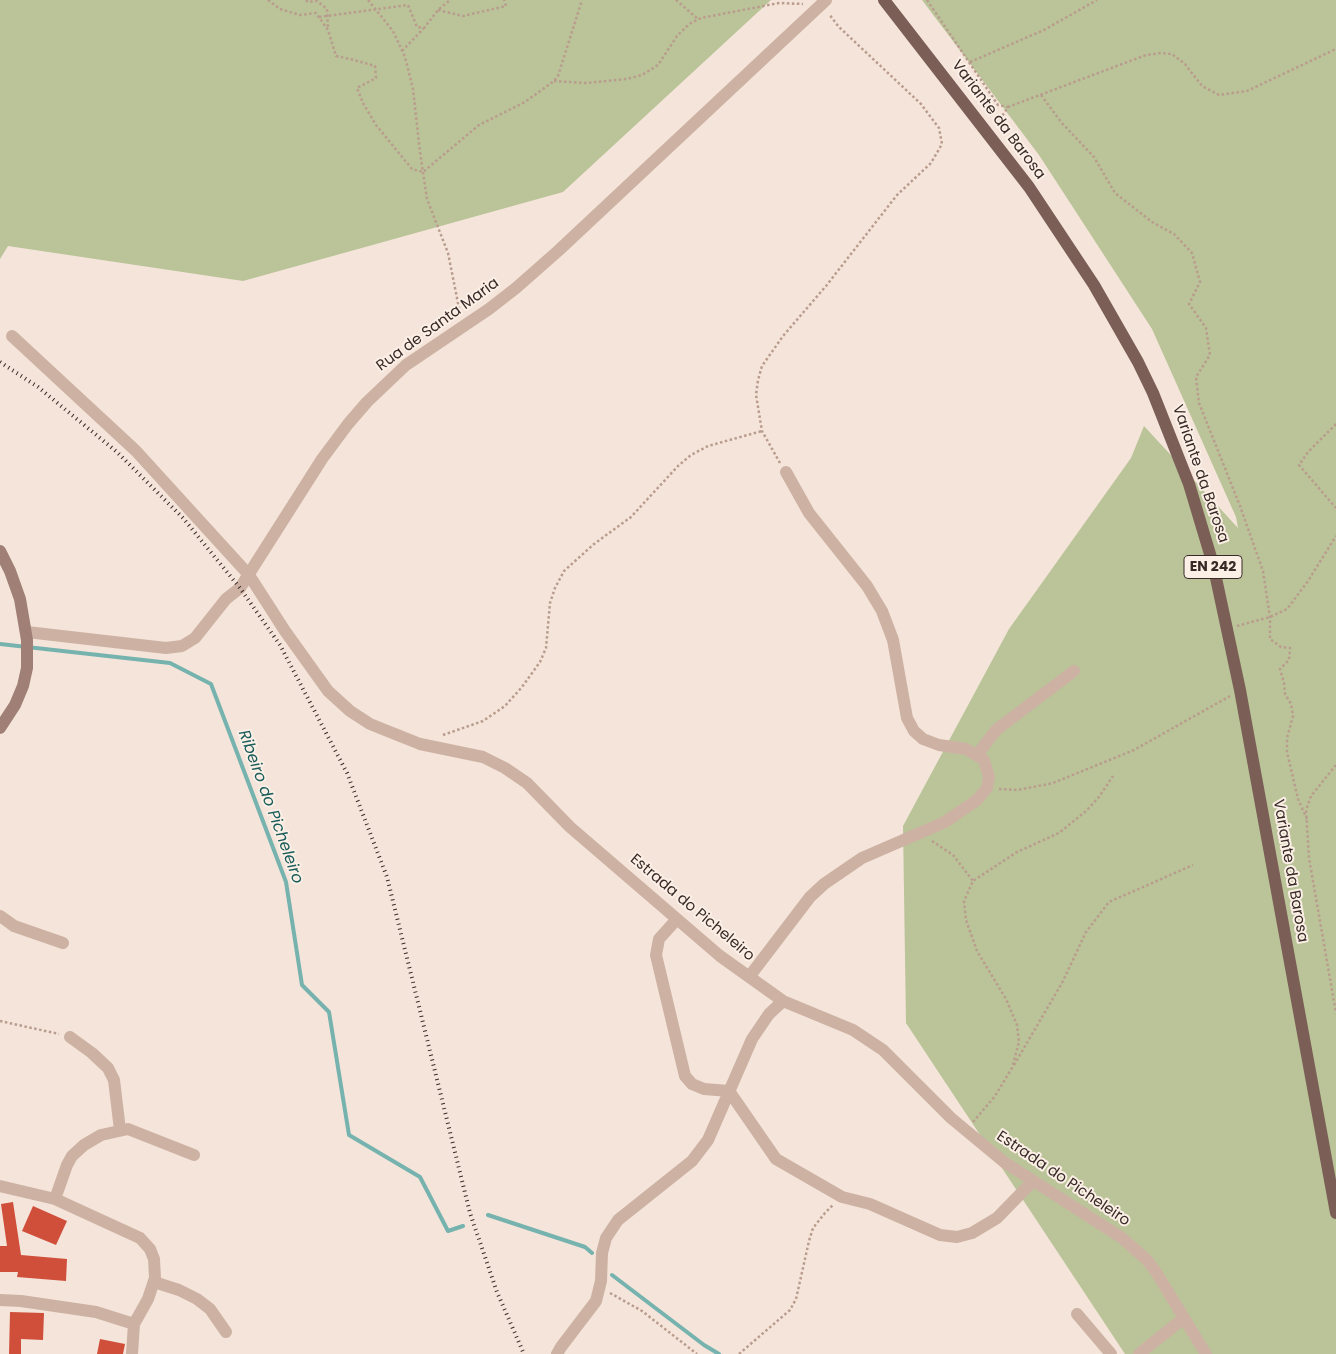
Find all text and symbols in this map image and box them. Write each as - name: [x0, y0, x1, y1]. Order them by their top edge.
- street label: Variante da Barosa: [947, 57, 1049, 183]
- street label: Rua de Santa Maria: [373, 275, 503, 375]
- street label: Variante da Barosa: [1168, 403, 1232, 545]
- road number: EN 242: [1184, 556, 1242, 578]
- water label: Ribeiro do Picheleiro: [233, 728, 307, 886]
- street label: Variante da Barosa: [1269, 798, 1311, 944]
- street label: Estrada do Picheleiro: [626, 851, 758, 965]
- street label: Estrada do Picheleiro: [993, 1128, 1133, 1230]

